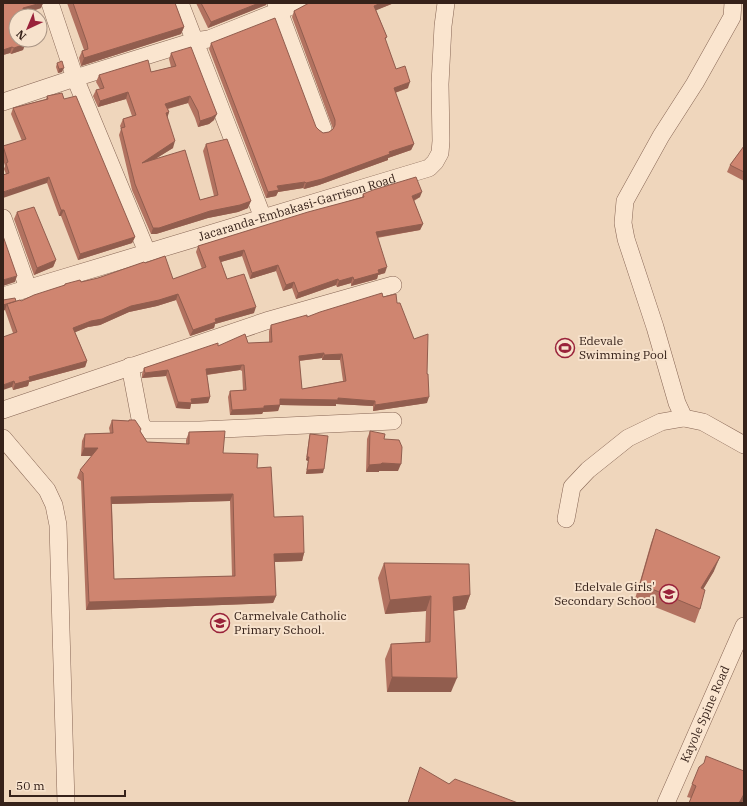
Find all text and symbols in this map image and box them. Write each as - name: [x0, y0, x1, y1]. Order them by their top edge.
- north arrow: [8, 8, 48, 48]
- text: N: [13, 27, 29, 43]
- street label: Jacaranda-Embakasi-Garrison Road: [196, 170, 397, 244]
- place label: Edevale Swimming Pool: [579, 333, 668, 362]
- sports icon: Edevale Swimming Pool: [554, 337, 576, 359]
- place label: Edelvale Girls' Secondary School: [554, 579, 655, 608]
- school or university icon: Edelvale Girls' Secondary School: [658, 583, 680, 605]
- place label: Carmelvale Catholic Primary School.: [234, 608, 347, 637]
- school or university icon: Carmelvale Catholic Primary School.: [209, 612, 231, 634]
- street label: Kayole Spine Road: [677, 663, 733, 765]
- scale bar: [10, 772, 125, 798]
- text: 50 m: [16, 778, 45, 793]

